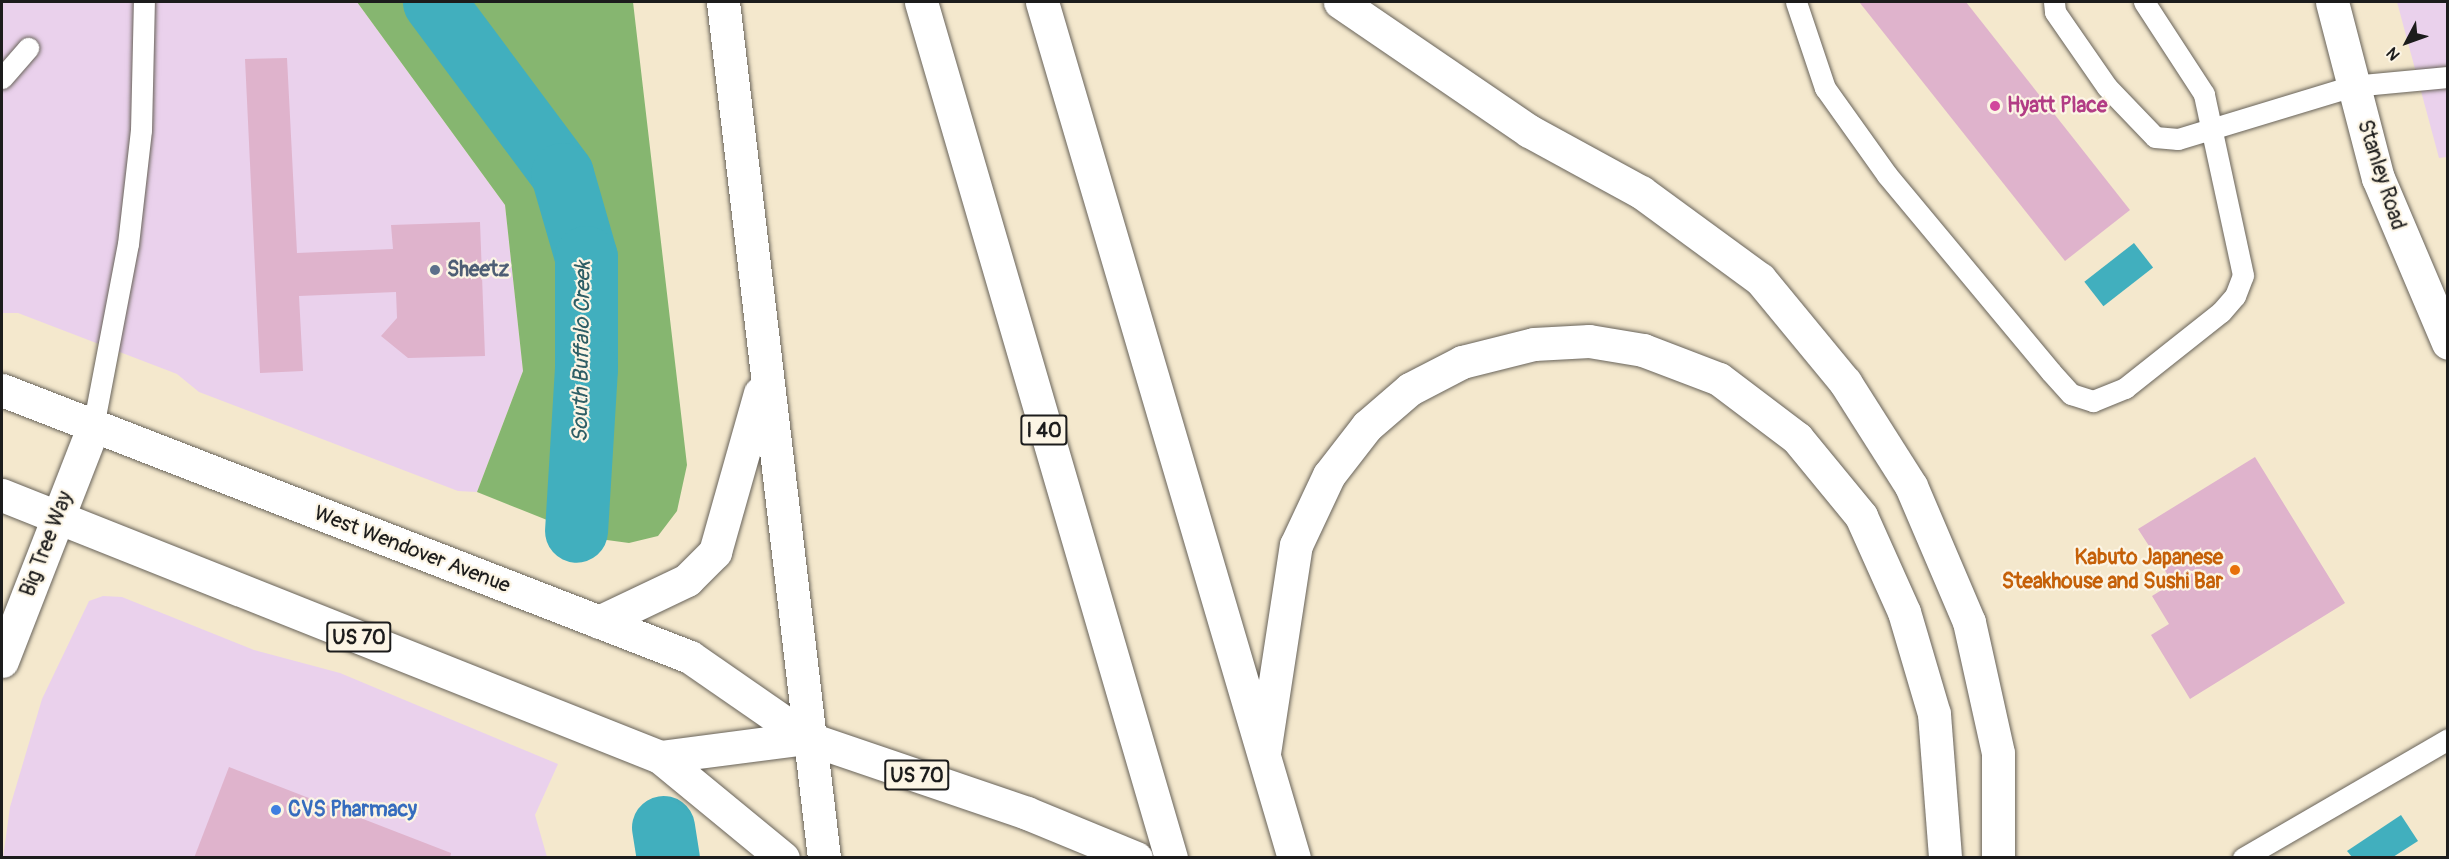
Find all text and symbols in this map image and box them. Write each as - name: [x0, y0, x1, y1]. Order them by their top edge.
- north arrow: [2377, 12, 2437, 72]
- text: N: [2382, 43, 2405, 64]
- place label: Hyatt Place: [2007, 93, 2107, 119]
- marker: Hyatt Place: [1988, 99, 2002, 113]
- street label: Stanley Road: [2351, 117, 2411, 233]
- place label: Sheetz: [447, 257, 509, 283]
- water label: South Buffalo Creek: [567, 261, 597, 443]
- marker: Sheetz: [428, 263, 442, 277]
- road number: I 40: [1020, 413, 1068, 447]
- street label: Big Tree Way: [15, 488, 79, 600]
- street label: West Wendover Avenue: [310, 501, 514, 599]
- place label: Kabuto Japanese Steakhouse and Sushi Bar: [2002, 545, 2223, 595]
- marker: Kabuto Japanese Steakhouse and Sushi Bar: [2228, 563, 2242, 577]
- road number: US 70: [326, 620, 392, 654]
- road number: US 70: [884, 758, 950, 792]
- place label: CVS Pharmacy: [288, 797, 417, 823]
- marker: CVS Pharmacy: [269, 803, 283, 817]

